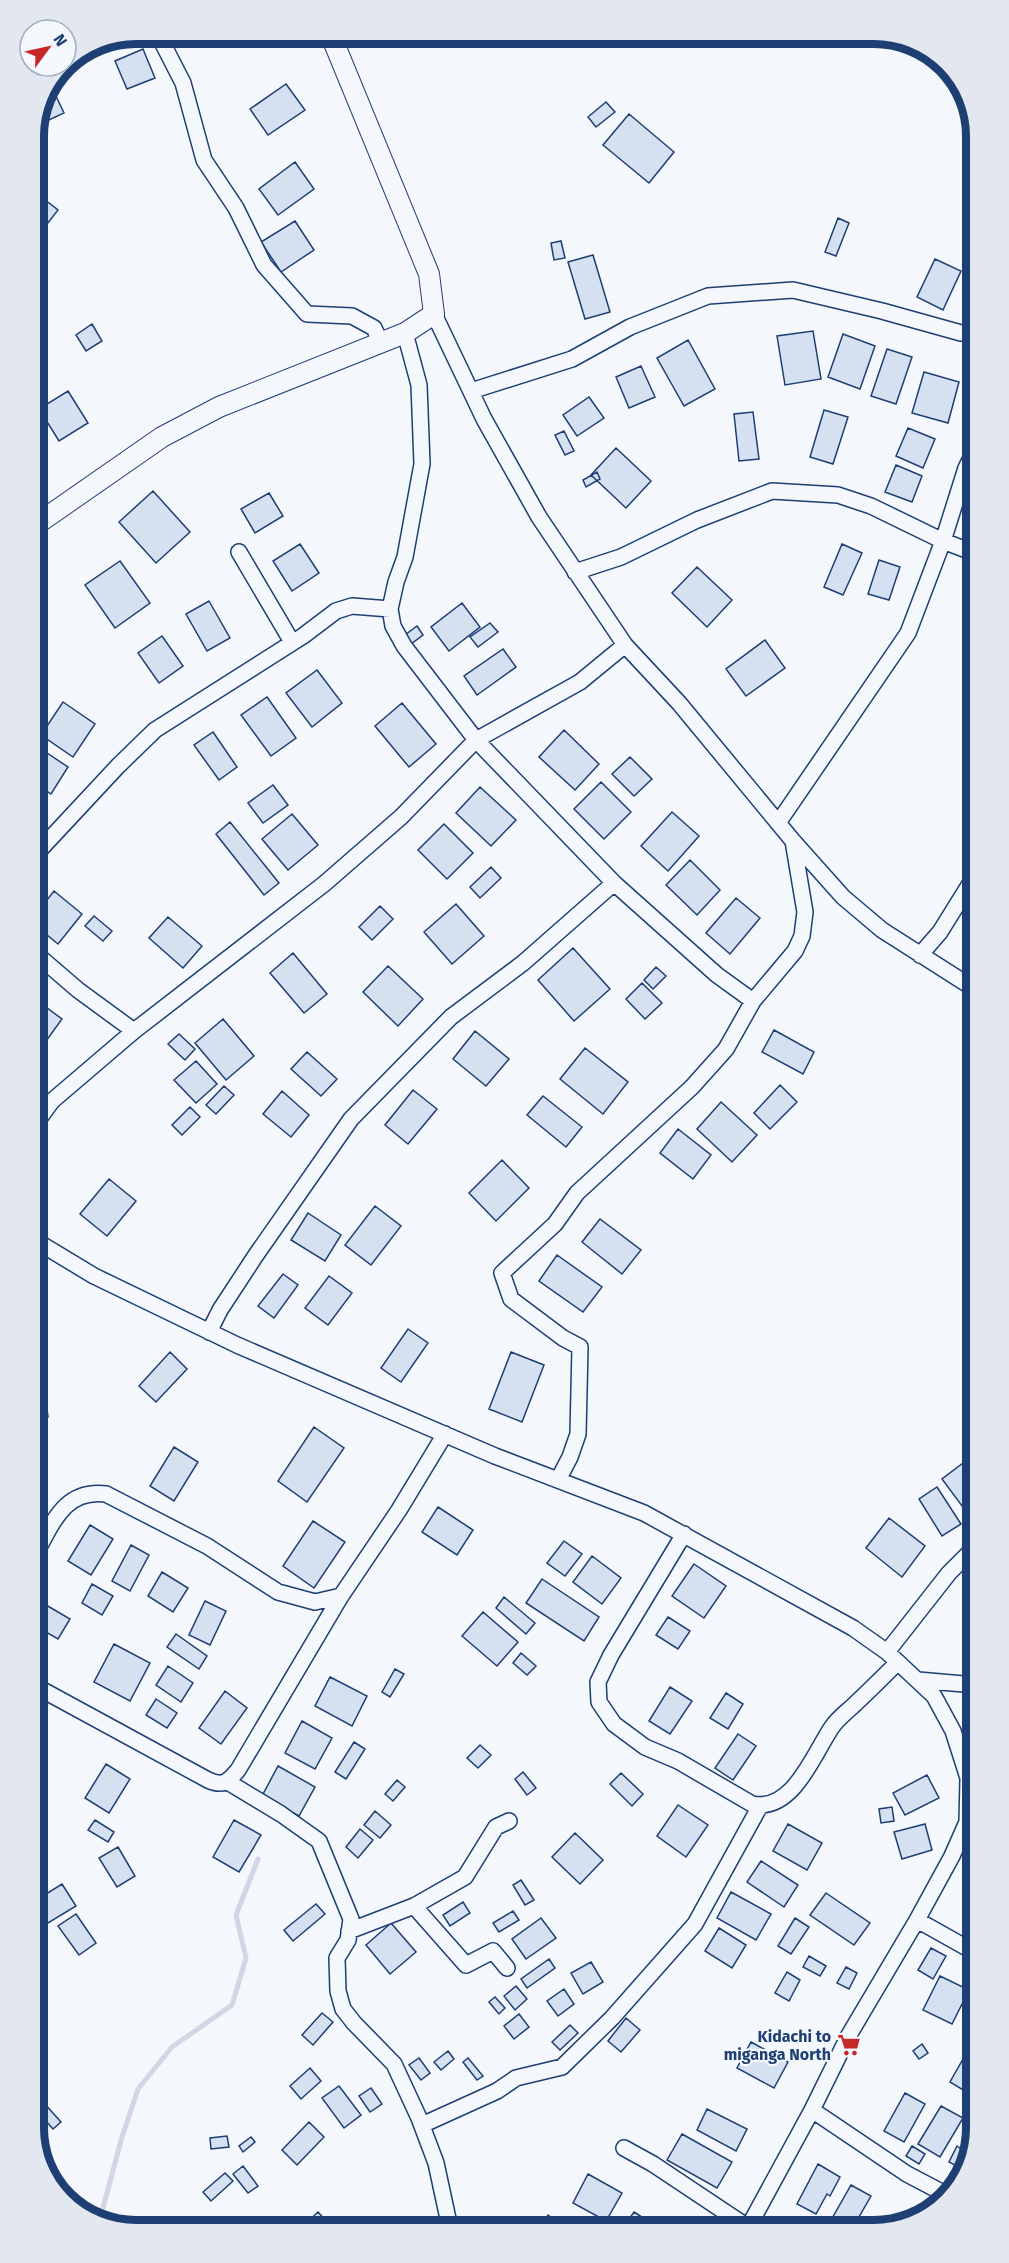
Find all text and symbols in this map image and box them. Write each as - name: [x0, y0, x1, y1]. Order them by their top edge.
- north arrow: [18, 18, 78, 78]
- text: N: [49, 30, 71, 50]
- place label: Kidachi to miganga North: [724, 2027, 831, 2064]
- supermarket icon: Kidachi to miganga North: [836, 2032, 862, 2058]

